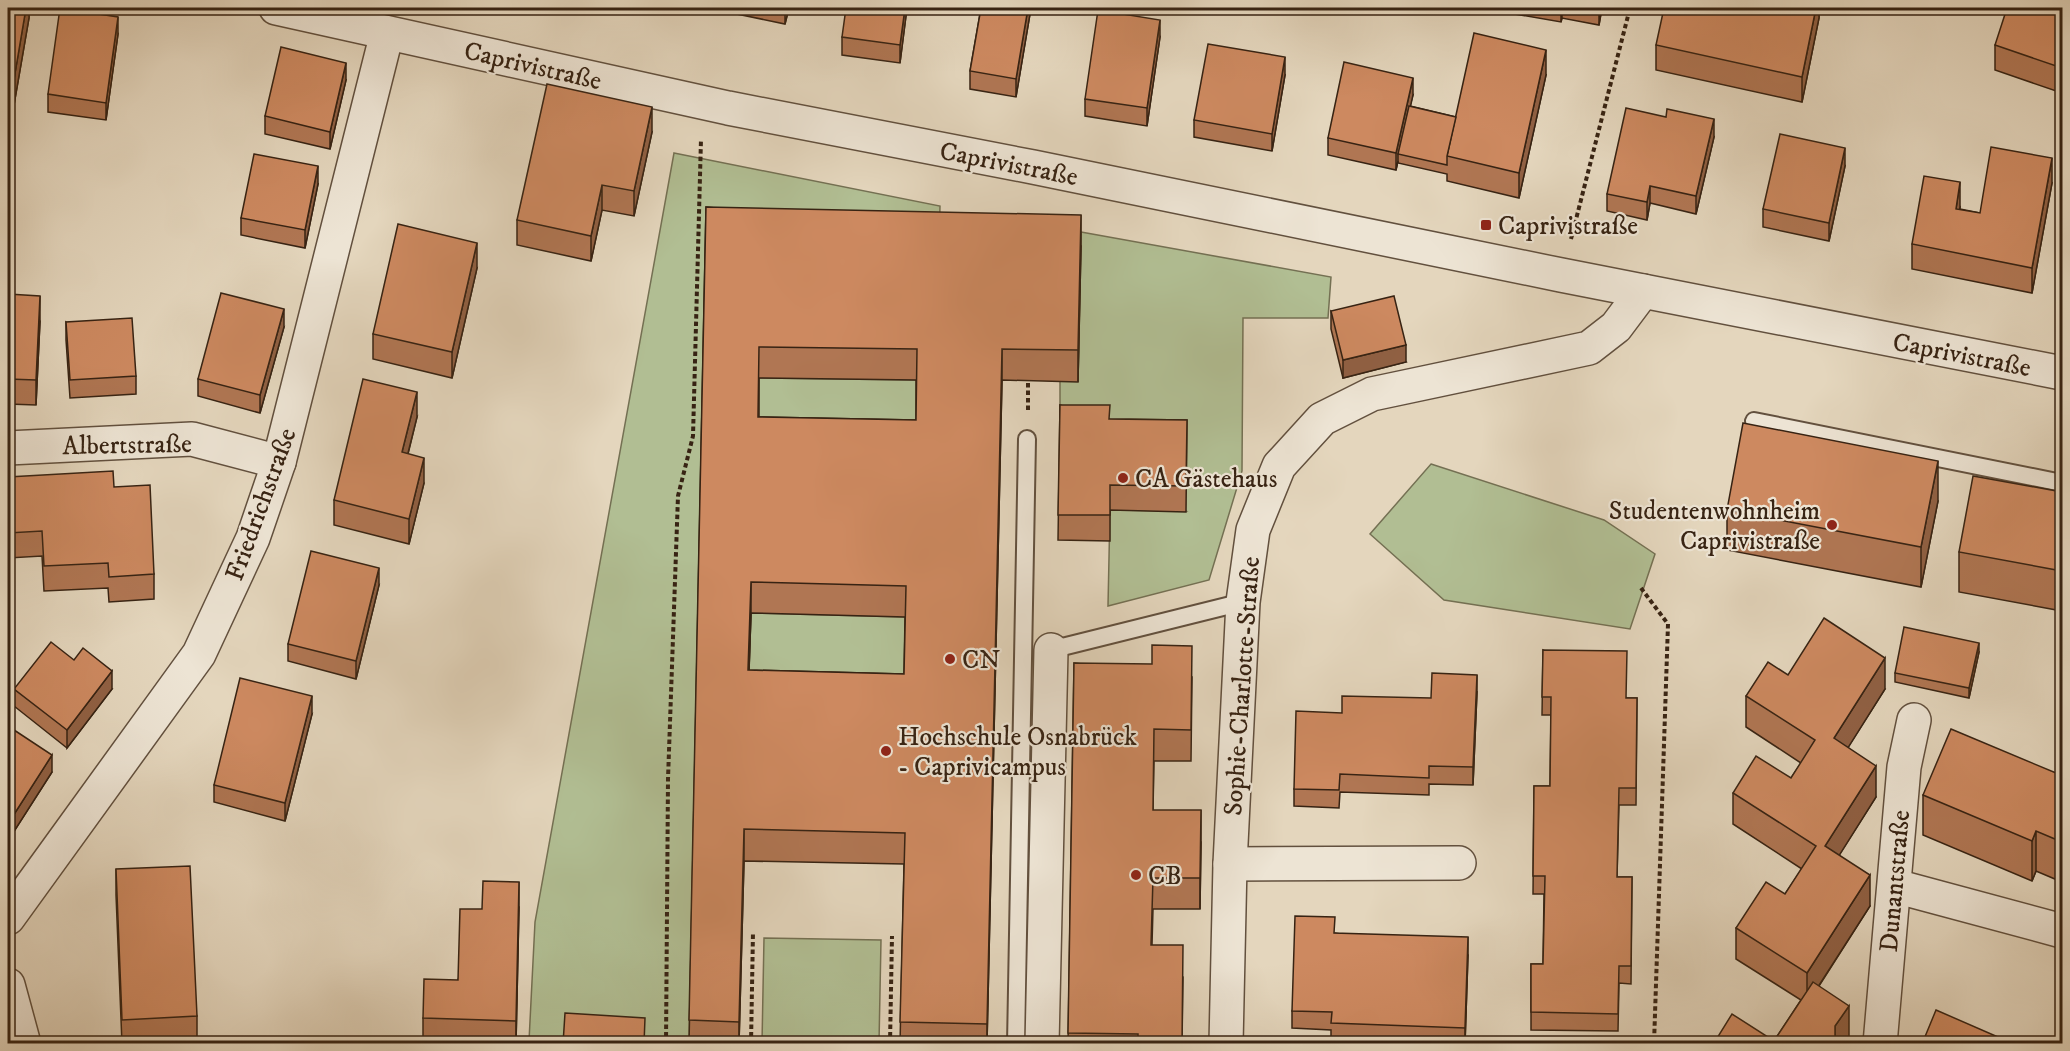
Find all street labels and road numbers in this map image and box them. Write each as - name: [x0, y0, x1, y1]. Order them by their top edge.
- street label: Caprivistraße: [461, 35, 605, 98]
- street label: Caprivistraße: [937, 135, 1081, 194]
- street label: Caprivistraße: [1890, 326, 2034, 385]
- street label: Friedrichstraße: [219, 424, 304, 585]
- street label: Albertstraße: [62, 428, 192, 463]
- street label: Sophie-Charlotte-Straße: [1217, 555, 1268, 817]
- street label: Dunantstraße: [1873, 809, 1918, 954]

